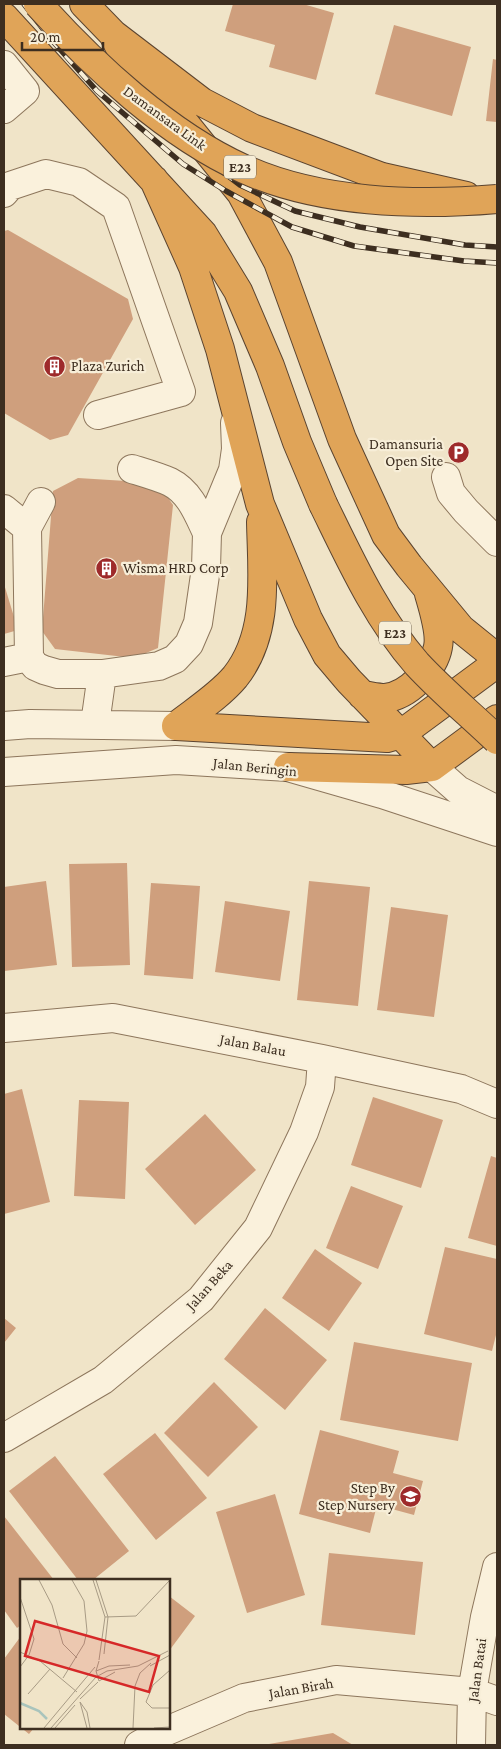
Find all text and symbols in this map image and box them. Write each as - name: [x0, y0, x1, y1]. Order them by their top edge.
- scale bar: [22, 20, 104, 52]
- text: 20 m: [30, 29, 61, 45]
- street label: Damansara Link: [121, 83, 210, 154]
- road number: E23: [224, 156, 256, 178]
- building icon: Plaza Zurich: [43, 354, 67, 378]
- place label: Plaza Zurich: [71, 358, 145, 374]
- place label: Damansuria Open Site: [369, 436, 443, 470]
- parking icon: Damansuria Open Site: [447, 441, 471, 465]
- building icon: Wisma HRD Corp: [95, 556, 119, 580]
- place label: Wisma HRD Corp: [123, 560, 229, 577]
- road number: E23: [379, 622, 411, 644]
- street label: Jalan Beringin: [210, 754, 298, 780]
- street label: Jalan Balau: [216, 1030, 288, 1060]
- street label: Jalan Beka: [181, 1257, 236, 1316]
- place label: Step By Step Nursery: [318, 1480, 395, 1514]
- school or university icon: Step By Step Nursery: [399, 1485, 423, 1509]
- inset map: [20, 1579, 170, 1729]
- street label: Jalan Batai: [464, 1637, 490, 1705]
- street label: Jalan Birah: [265, 1674, 335, 1703]

